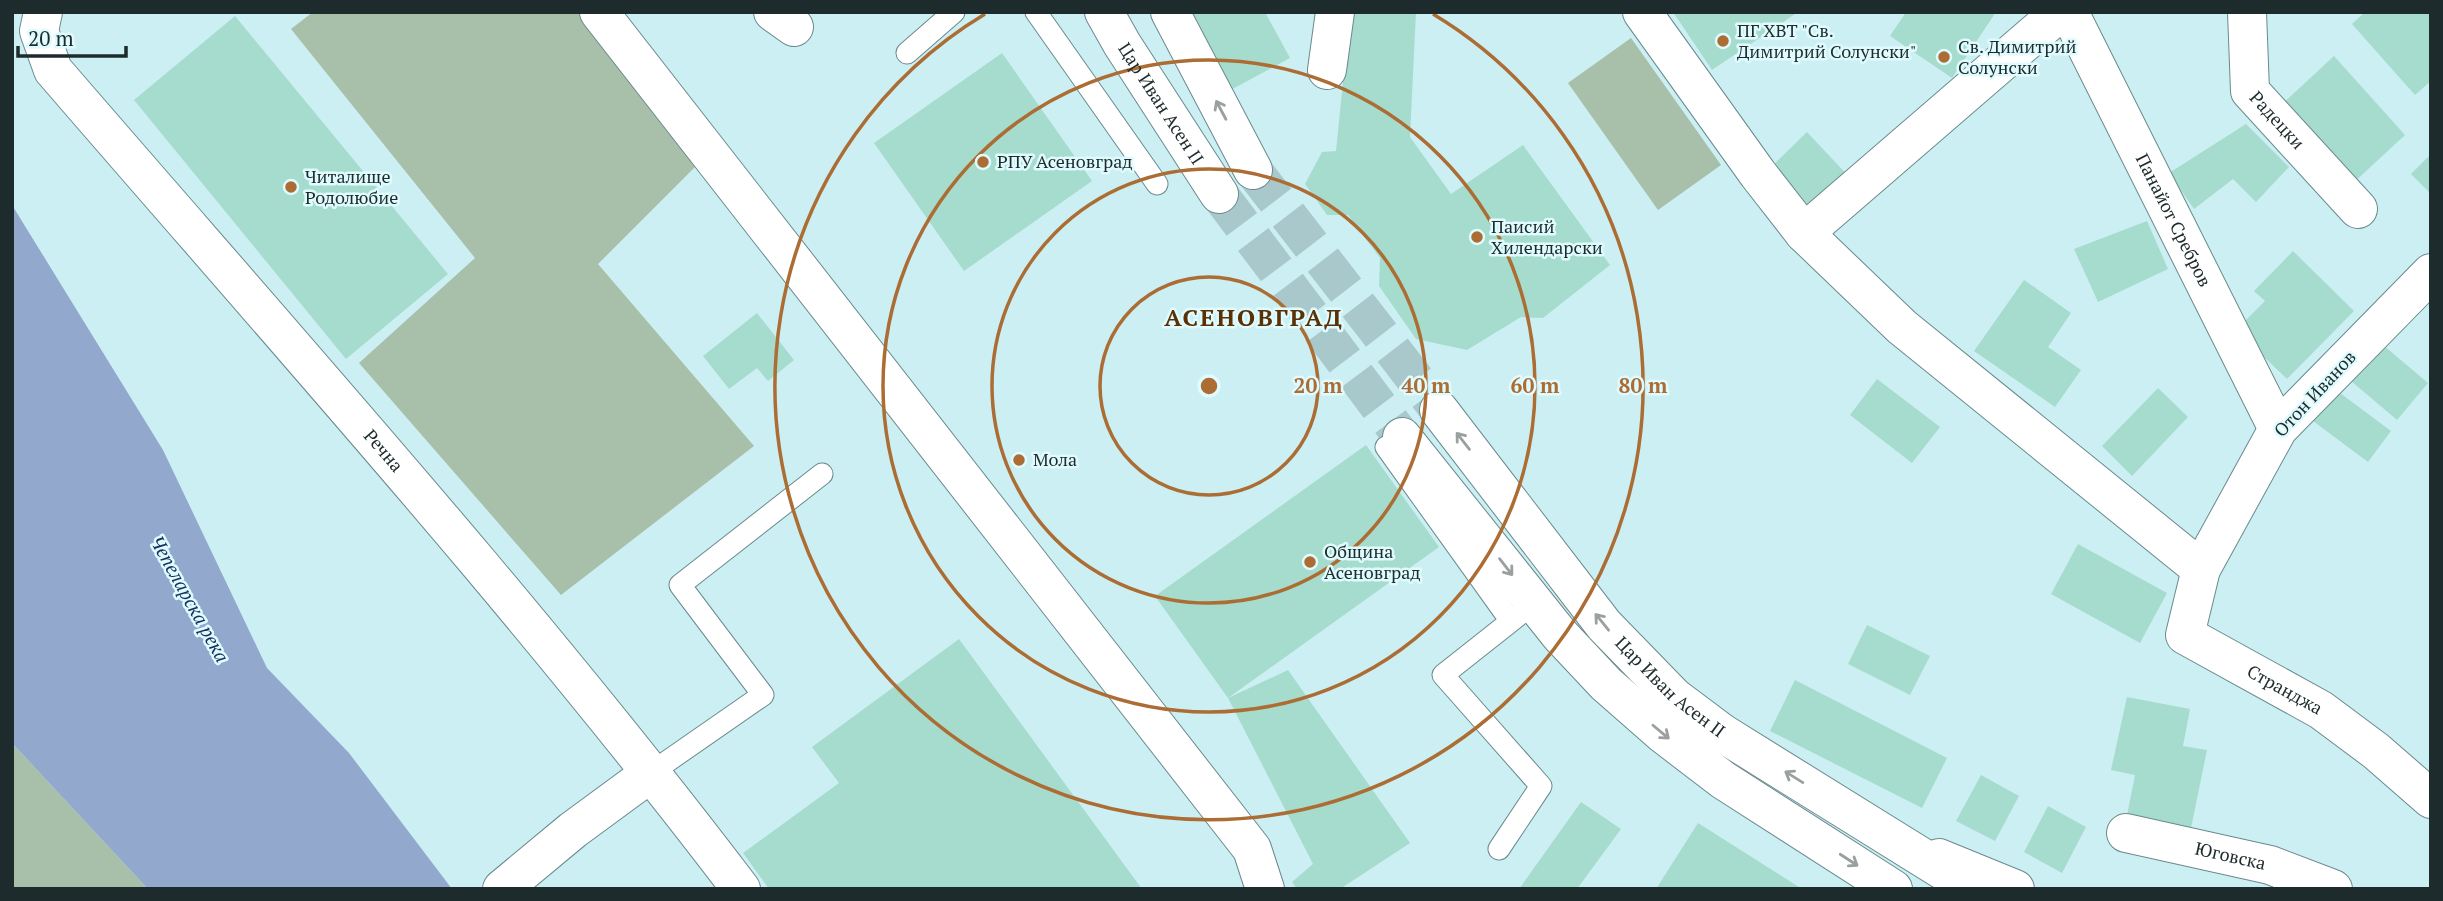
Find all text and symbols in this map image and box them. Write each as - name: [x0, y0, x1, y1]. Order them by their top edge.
- scale bar: [18, 14, 126, 58]
- place label: ПГ ХВТ "Св. Димитрий Солунски": [1737, 18, 1917, 63]
- text: 20 m: [28, 24, 74, 52]
- marker: ПГ ХВТ "Св. Димитрий Солунски": [1715, 33, 1731, 49]
- place label: Св. Димитрий Солунски: [1958, 34, 2076, 79]
- street label: Цар Иван Асен II: [1113, 38, 1210, 169]
- marker: Св. Димитрий Солунски: [1936, 49, 1952, 65]
- street label: Радецки: [2245, 85, 2311, 154]
- one-way arrow: [1214, 100, 1228, 120]
- place label: РПУ Асеновград: [997, 149, 1133, 173]
- street label: Панайот Сребров: [2131, 149, 2218, 291]
- marker: РПУ Асеновград: [975, 154, 991, 170]
- place label: Читалище Родолюбие: [305, 164, 398, 209]
- marker: Читалище Родолюбие: [283, 179, 299, 195]
- place label: Паисий Хилендарски: [1491, 214, 1603, 259]
- marker: Паисий Хилендарски: [1469, 229, 1485, 245]
- district label: АСЕНОВГРАД: [1164, 301, 1344, 333]
- street label: Отон Иванов: [2268, 345, 2361, 442]
- text: 20 m: [1294, 371, 1343, 399]
- text: 40 m: [1402, 371, 1451, 399]
- text: 60 m: [1511, 371, 1560, 399]
- text: 80 m: [1619, 371, 1668, 399]
- centre of rings: [1197, 374, 1221, 398]
- street label: Речна: [359, 424, 409, 477]
- one-way arrow: [1456, 432, 1471, 451]
- place label: Мола: [1033, 447, 1077, 471]
- marker: Мола: [1011, 452, 1027, 468]
- water label: Чепеларска река: [145, 531, 236, 666]
- place label: Община Асеновград: [1324, 539, 1421, 584]
- marker: Община Асеновград: [1302, 554, 1318, 570]
- one-way arrow: [1498, 558, 1513, 576]
- one-way arrow: [1594, 613, 1609, 631]
- street label: Цар Иван Асен II: [1610, 631, 1731, 742]
- street label: Странджа: [2243, 659, 2327, 720]
- one-way arrow: [1652, 724, 1670, 740]
- one-way arrow: [1785, 770, 1804, 785]
- street label: Юговска: [2193, 836, 2268, 875]
- one-way arrow: [1839, 853, 1858, 868]

